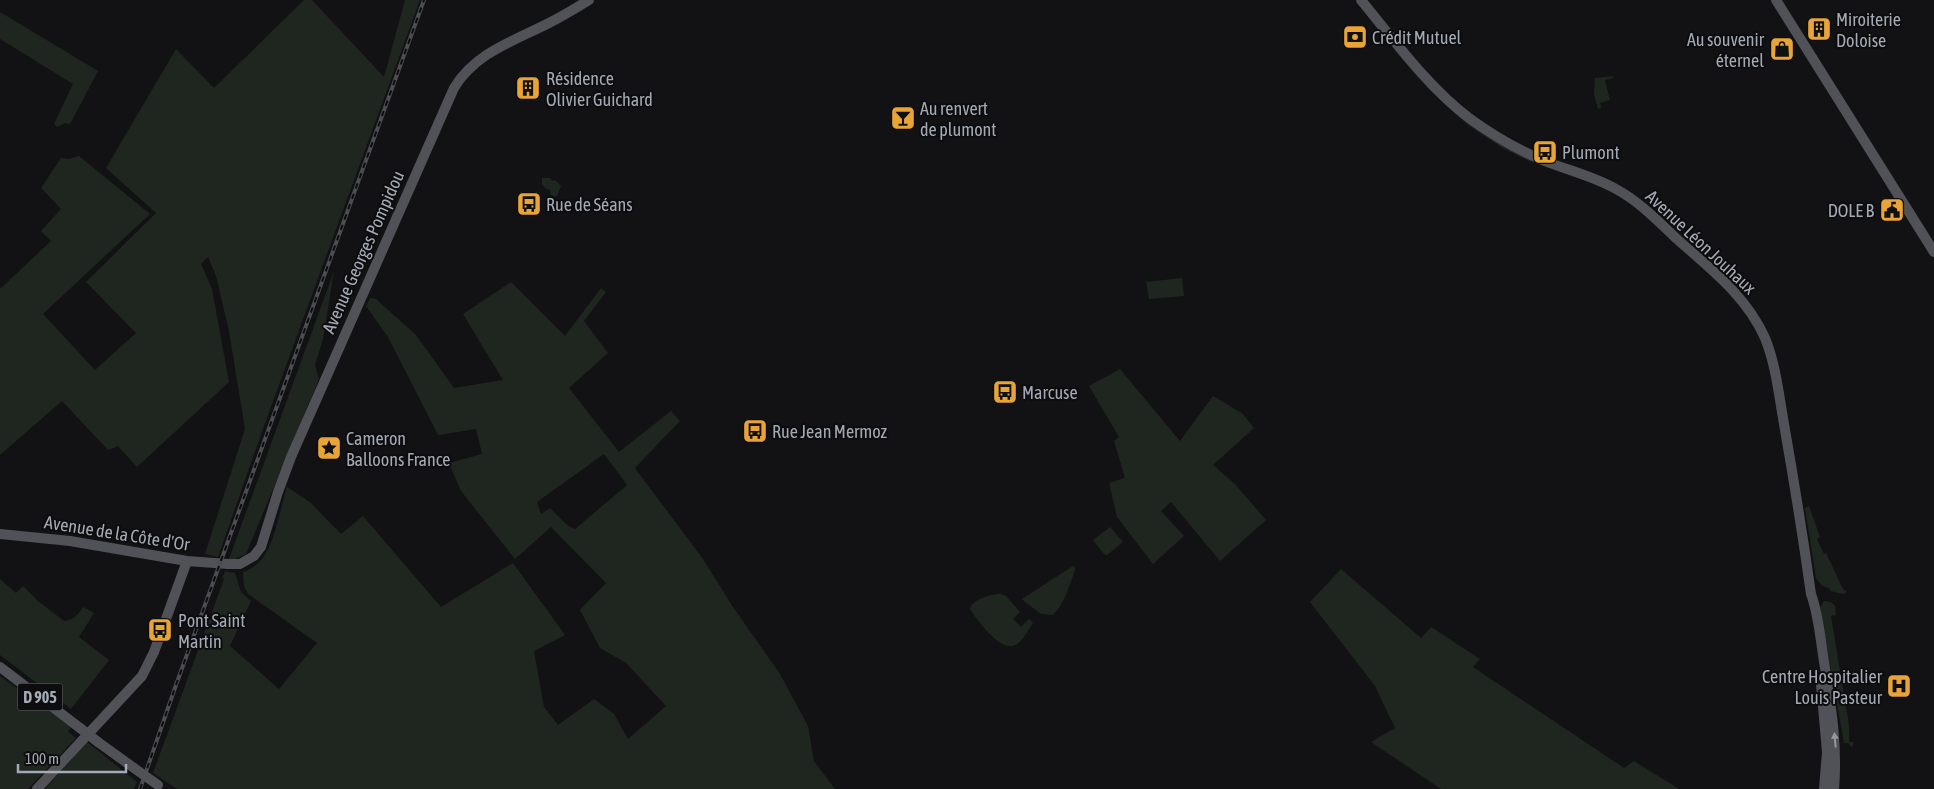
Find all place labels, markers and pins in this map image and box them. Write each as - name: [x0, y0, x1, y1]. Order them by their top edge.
- place label: Miroiterie Doloise: [1836, 9, 1901, 51]
- building icon: Miroiterie Doloise: [1806, 16, 1832, 42]
- bank icon: Crédit Mutuel: [1342, 24, 1368, 50]
- place label: Crédit Mutuel: [1372, 27, 1462, 48]
- place label: Au souvenir éternel: [1687, 29, 1765, 71]
- shop icon: Au souvenir éternel: [1769, 36, 1795, 62]
- place label: Résidence Olivier Guichard: [546, 68, 653, 110]
- building icon: Résidence Olivier Guichard: [515, 75, 541, 101]
- place label: Au renvert de plumont: [920, 98, 997, 140]
- bar icon: Au renvert de plumont: [890, 105, 916, 131]
- bus stop icon: Plumont: [1532, 139, 1558, 165]
- place label: Plumont: [1562, 142, 1620, 163]
- bus stop icon: Rue de Séans: [516, 191, 542, 217]
- place label: Rue de Séans: [546, 194, 633, 215]
- public building icon: DOLE B: [1879, 197, 1905, 223]
- place label: DOLE B: [1828, 200, 1874, 221]
- bus stop icon: Marcuse: [992, 379, 1018, 405]
- place label: Marcuse: [1022, 382, 1078, 403]
- bus stop icon: Rue Jean Mermoz: [742, 418, 768, 444]
- place label: Rue Jean Mermoz: [772, 421, 888, 442]
- place label: Cameron Balloons France: [346, 428, 451, 470]
- place icon: Cameron Balloons France: [316, 435, 342, 461]
- place label: Pont Saint Martin: [178, 610, 245, 652]
- bus stop icon: Pont Saint Martin: [147, 617, 173, 643]
- place label: Centre Hospitalier Louis Pasteur: [1762, 666, 1883, 708]
- hospital icon: Centre Hospitalier Louis Pasteur: [1886, 673, 1912, 699]

